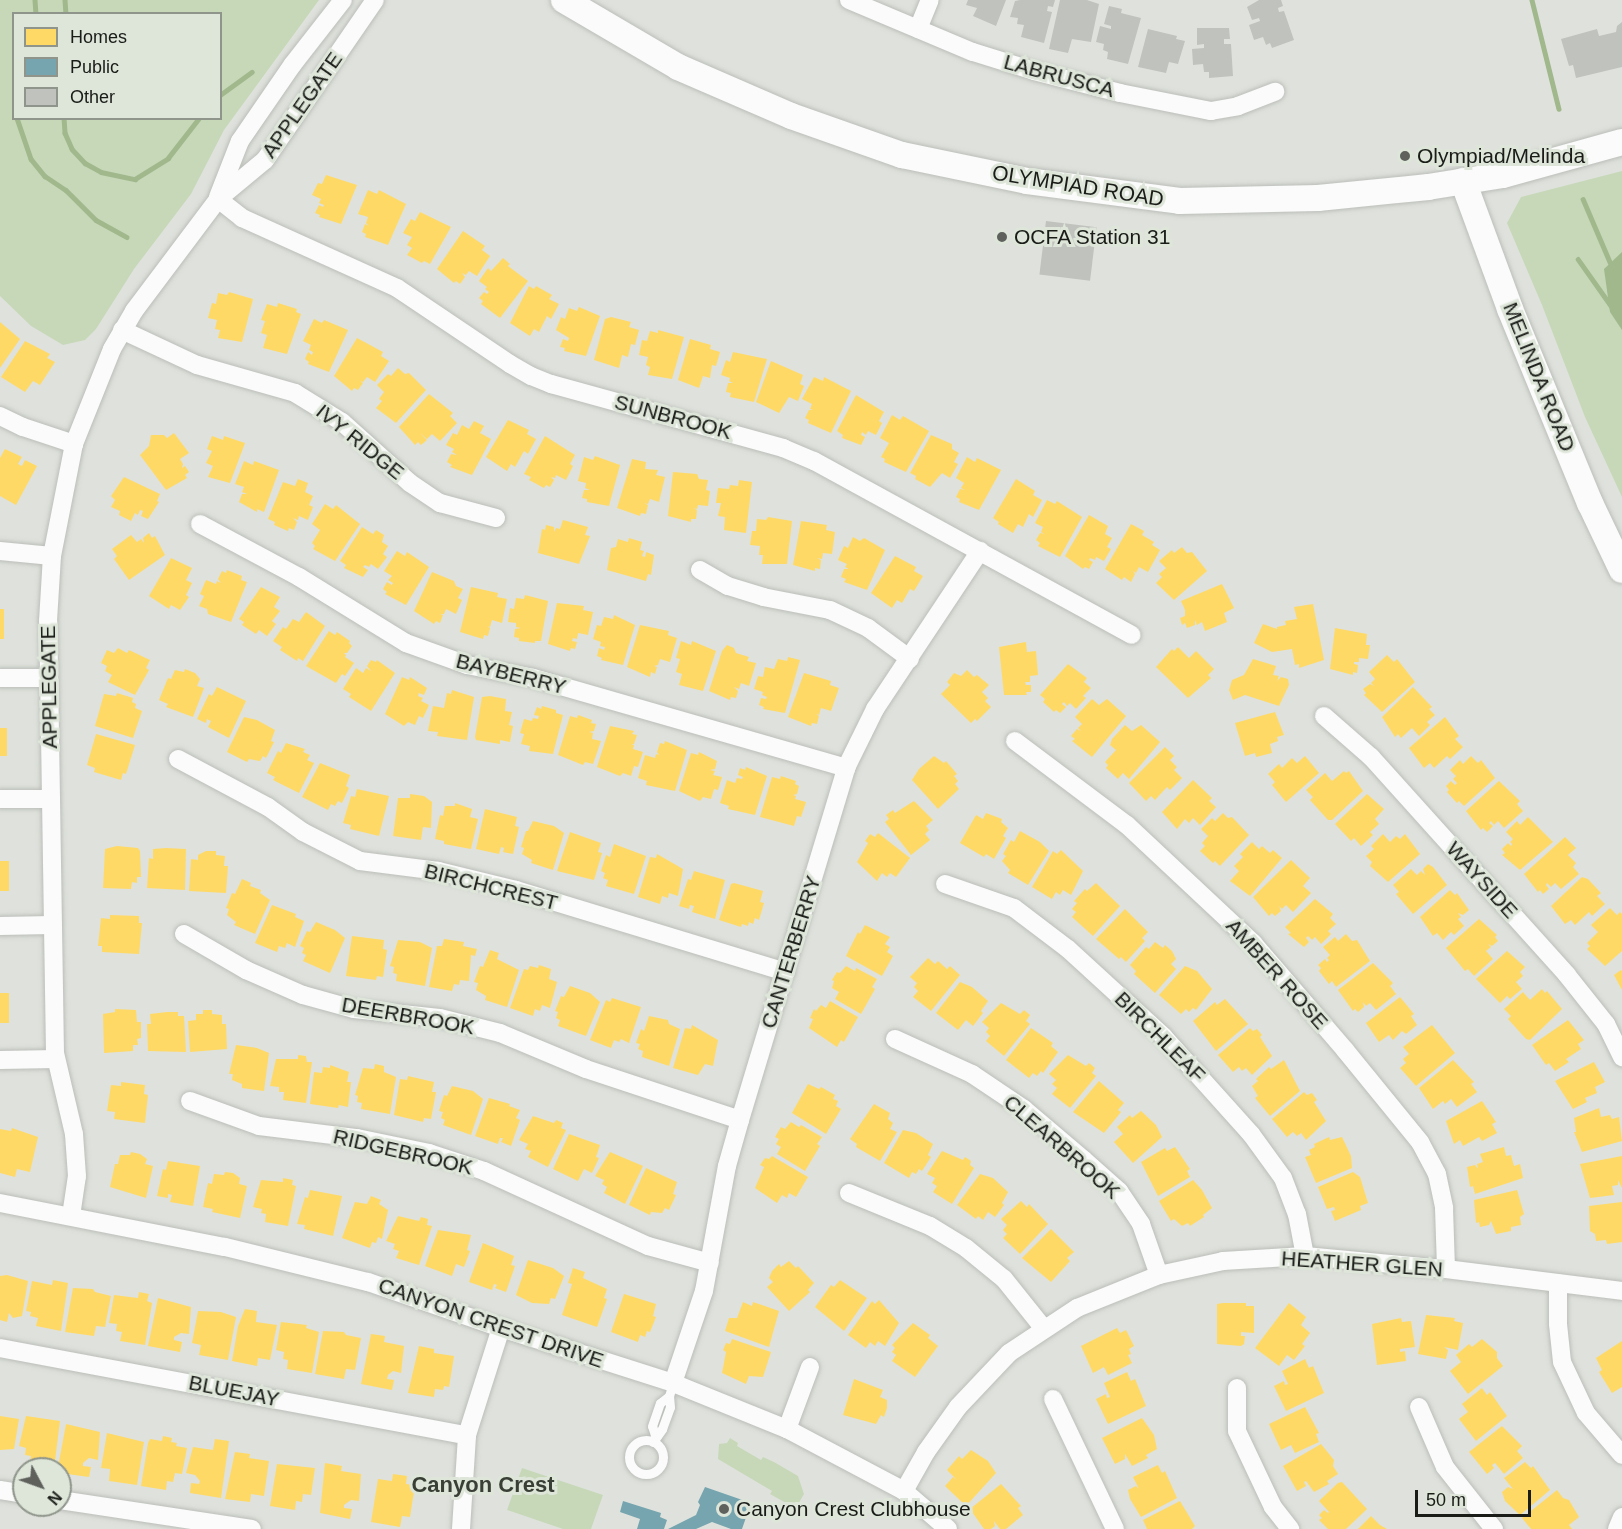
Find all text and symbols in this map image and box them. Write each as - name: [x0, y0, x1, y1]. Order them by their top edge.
- legend: [12, 12, 222, 120]
- text: Homes: [70, 27, 127, 47]
- street label: APPLEGATE: [256, 47, 348, 163]
- street label: LABRUSCA: [1001, 49, 1117, 103]
- text: Public: [70, 57, 119, 77]
- text: Other: [70, 87, 115, 107]
- place label: Olympiad/Melinda: [1417, 143, 1585, 169]
- marker: Olympiad/Melinda: [1398, 149, 1412, 163]
- street label: OLYMPIAD ROAD: [990, 160, 1166, 212]
- place label: OCFA Station 31: [1014, 224, 1172, 250]
- marker: OCFA Station 31: [995, 230, 1009, 244]
- street label: MELINDA ROAD: [1497, 298, 1581, 456]
- street label: SUNBROOK: [612, 389, 734, 445]
- street label: IVY RIDGE: [311, 399, 409, 485]
- street label: APPLEGATE: [35, 625, 63, 749]
- street label: BAYBERRY: [453, 648, 569, 700]
- street label: WAYSIDE: [1441, 836, 1523, 924]
- street label: BIRCHCREST: [422, 858, 560, 916]
- street label: CANTERBERRY: [756, 873, 826, 1031]
- street label: AMBER ROSE: [1221, 914, 1333, 1034]
- street label: BIRCHLEAF: [1109, 986, 1211, 1088]
- street label: DEERBROOK: [340, 992, 476, 1040]
- street label: CLEARBROOK: [999, 1090, 1125, 1204]
- street label: RIDGEBROOK: [331, 1124, 475, 1180]
- street label: HEATHER GLEN: [1280, 1246, 1444, 1282]
- street label: CANYON CREST DRIVE: [375, 1273, 607, 1373]
- street label: BLUEJAY: [187, 1370, 281, 1412]
- north arrow: [12, 1457, 72, 1517]
- district label: Canyon Crest: [411, 1472, 555, 1498]
- scale bar: [1418, 1478, 1534, 1516]
- text: N: [44, 1488, 65, 1508]
- text: 50 m: [1426, 1490, 1466, 1510]
- place label: Canyon Crest Clubhouse: [736, 1496, 971, 1522]
- marker: Canyon Crest Clubhouse: [717, 1502, 731, 1516]

